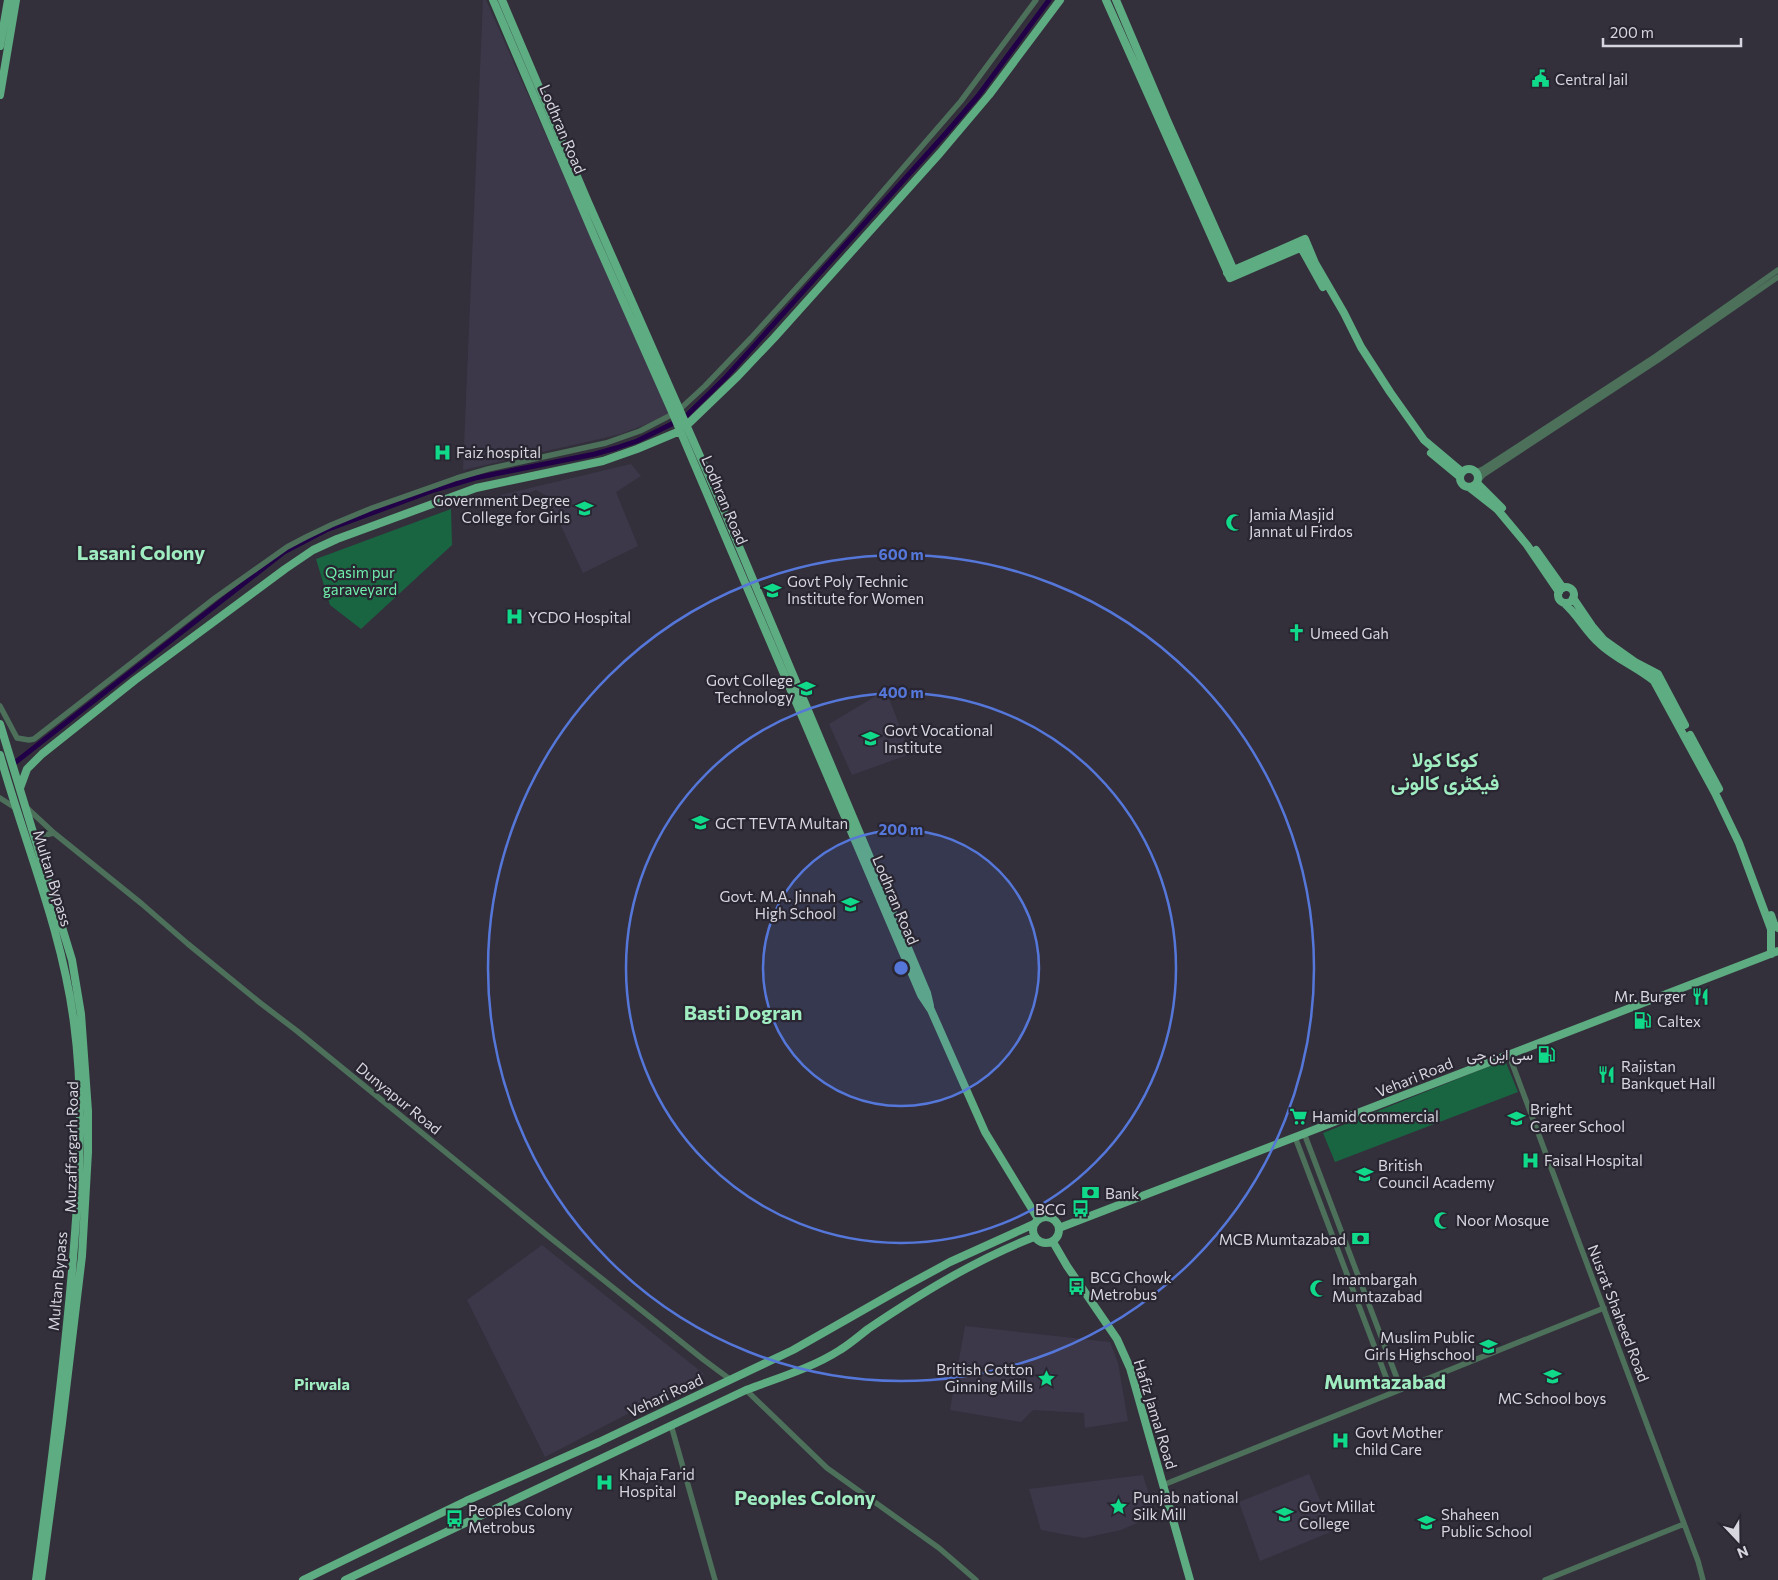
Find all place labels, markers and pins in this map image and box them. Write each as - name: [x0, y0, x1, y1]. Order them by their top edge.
- public building icon: Central Jail: [1531, 69, 1551, 89]
- place label: Central Jail: [1555, 70, 1628, 88]
- hospital icon: Faiz hospital: [432, 442, 452, 462]
- place label: Faiz hospital: [456, 443, 541, 461]
- place label: Government Degree College for Girls: [433, 491, 570, 526]
- school or university icon: Government Degree College for Girls: [574, 499, 594, 519]
- place label: Jamia Masjid Jannat ul Firdos: [1249, 505, 1353, 540]
- mosque icon: Jamia Masjid Jannat ul Firdos: [1225, 513, 1245, 533]
- place label: Govt Poly Technic Institute for Women: [787, 572, 924, 607]
- school or university icon: Govt Poly Technic Institute for Women: [763, 580, 783, 600]
- hospital icon: YCDO Hospital: [504, 607, 524, 627]
- place label: YCDO Hospital: [528, 608, 631, 626]
- church icon: Umeed Gah: [1286, 623, 1306, 643]
- place label: Umeed Gah: [1310, 624, 1389, 642]
- place label: Govt College Technology: [706, 671, 793, 706]
- school or university icon: Govt College Technology: [797, 679, 817, 699]
- place label: Govt Vocational Institute: [884, 721, 993, 756]
- school or university icon: Govt Vocational Institute: [860, 729, 880, 749]
- school or university icon: GCT TEVTA Multan: [691, 813, 711, 833]
- place label: GCT TEVTA Multan: [715, 814, 848, 832]
- place label: Govt. M.A. Jinnah High School: [720, 887, 836, 922]
- school or university icon: Govt. M.A. Jinnah High School: [840, 895, 860, 915]
- centre of rings: [892, 959, 910, 977]
- restaurant icon: Mr. Burger: [1690, 986, 1710, 1006]
- place label: Mr. Burger: [1614, 987, 1686, 1005]
- fuel station icon: Caltex: [1633, 1011, 1653, 1031]
- place label: Caltex: [1657, 1012, 1701, 1030]
- fuel station icon: سی این جی: [1537, 1044, 1557, 1064]
- place label: سی این جی: [1466, 1045, 1533, 1065]
- place label: Rajistan Bankquet Hall: [1621, 1057, 1716, 1092]
- restaurant icon: Rajistan Bankquet Hall: [1597, 1065, 1617, 1085]
- place label: Bright Career School: [1530, 1100, 1625, 1135]
- supermarket icon: Hamid commercial: [1288, 1106, 1308, 1126]
- place label: Hamid commercial: [1312, 1107, 1439, 1125]
- school or university icon: Bright Career School: [1506, 1108, 1526, 1128]
- hospital icon: Faisal Hospital: [1520, 1150, 1540, 1170]
- place label: Faisal Hospital: [1544, 1151, 1643, 1169]
- place label: British Council Academy: [1378, 1156, 1495, 1191]
- school or university icon: British Council Academy: [1354, 1164, 1374, 1184]
- bank icon: Bank: [1081, 1183, 1101, 1203]
- place label: Bank: [1105, 1184, 1139, 1202]
- bus stop icon: BCG: [1070, 1199, 1090, 1219]
- place label: BCG: [1035, 1200, 1066, 1218]
- mosque icon: Noor Mosque: [1432, 1210, 1452, 1230]
- place label: Noor Mosque: [1456, 1211, 1549, 1229]
- bank icon: MCB Mumtazabad: [1350, 1229, 1370, 1249]
- place label: MCB Mumtazabad: [1219, 1230, 1346, 1248]
- place label: BCG Chowk Metrobus: [1090, 1268, 1172, 1303]
- place label: Imambargah Mumtazabad: [1332, 1270, 1422, 1305]
- bus stop icon: BCG Chowk Metrobus: [1066, 1276, 1086, 1296]
- mosque icon: Imambargah Mumtazabad: [1308, 1278, 1328, 1298]
- place label: Muslim Public Girls Highschool: [1364, 1328, 1475, 1363]
- school or university icon: Muslim Public Girls Highschool: [1479, 1336, 1499, 1356]
- place label: British Cotton Ginning Mills: [936, 1360, 1033, 1395]
- school or university icon: MC School boys: [1542, 1367, 1562, 1387]
- place icon: British Cotton Ginning Mills: [1037, 1368, 1057, 1388]
- place label: MC School boys: [1498, 1389, 1607, 1407]
- place label: Govt Mother child Care: [1355, 1423, 1443, 1458]
- hospital icon: Govt Mother child Care: [1331, 1431, 1351, 1451]
- place label: Khaja Farid Hospital: [619, 1465, 695, 1500]
- hospital icon: Khaja Farid Hospital: [595, 1473, 615, 1493]
- place label: Punjab national Silk Mill: [1133, 1488, 1238, 1523]
- place icon: Punjab national Silk Mill: [1109, 1496, 1129, 1516]
- place label: Govt Millat College: [1299, 1497, 1375, 1532]
- place label: Peoples Colony Metrobus: [468, 1501, 573, 1536]
- school or university icon: Govt Millat College: [1275, 1505, 1295, 1525]
- place label: Shaheen Public School: [1441, 1505, 1532, 1540]
- bus stop icon: Peoples Colony Metrobus: [444, 1509, 464, 1529]
- school or university icon: Shaheen Public School: [1417, 1513, 1437, 1533]

